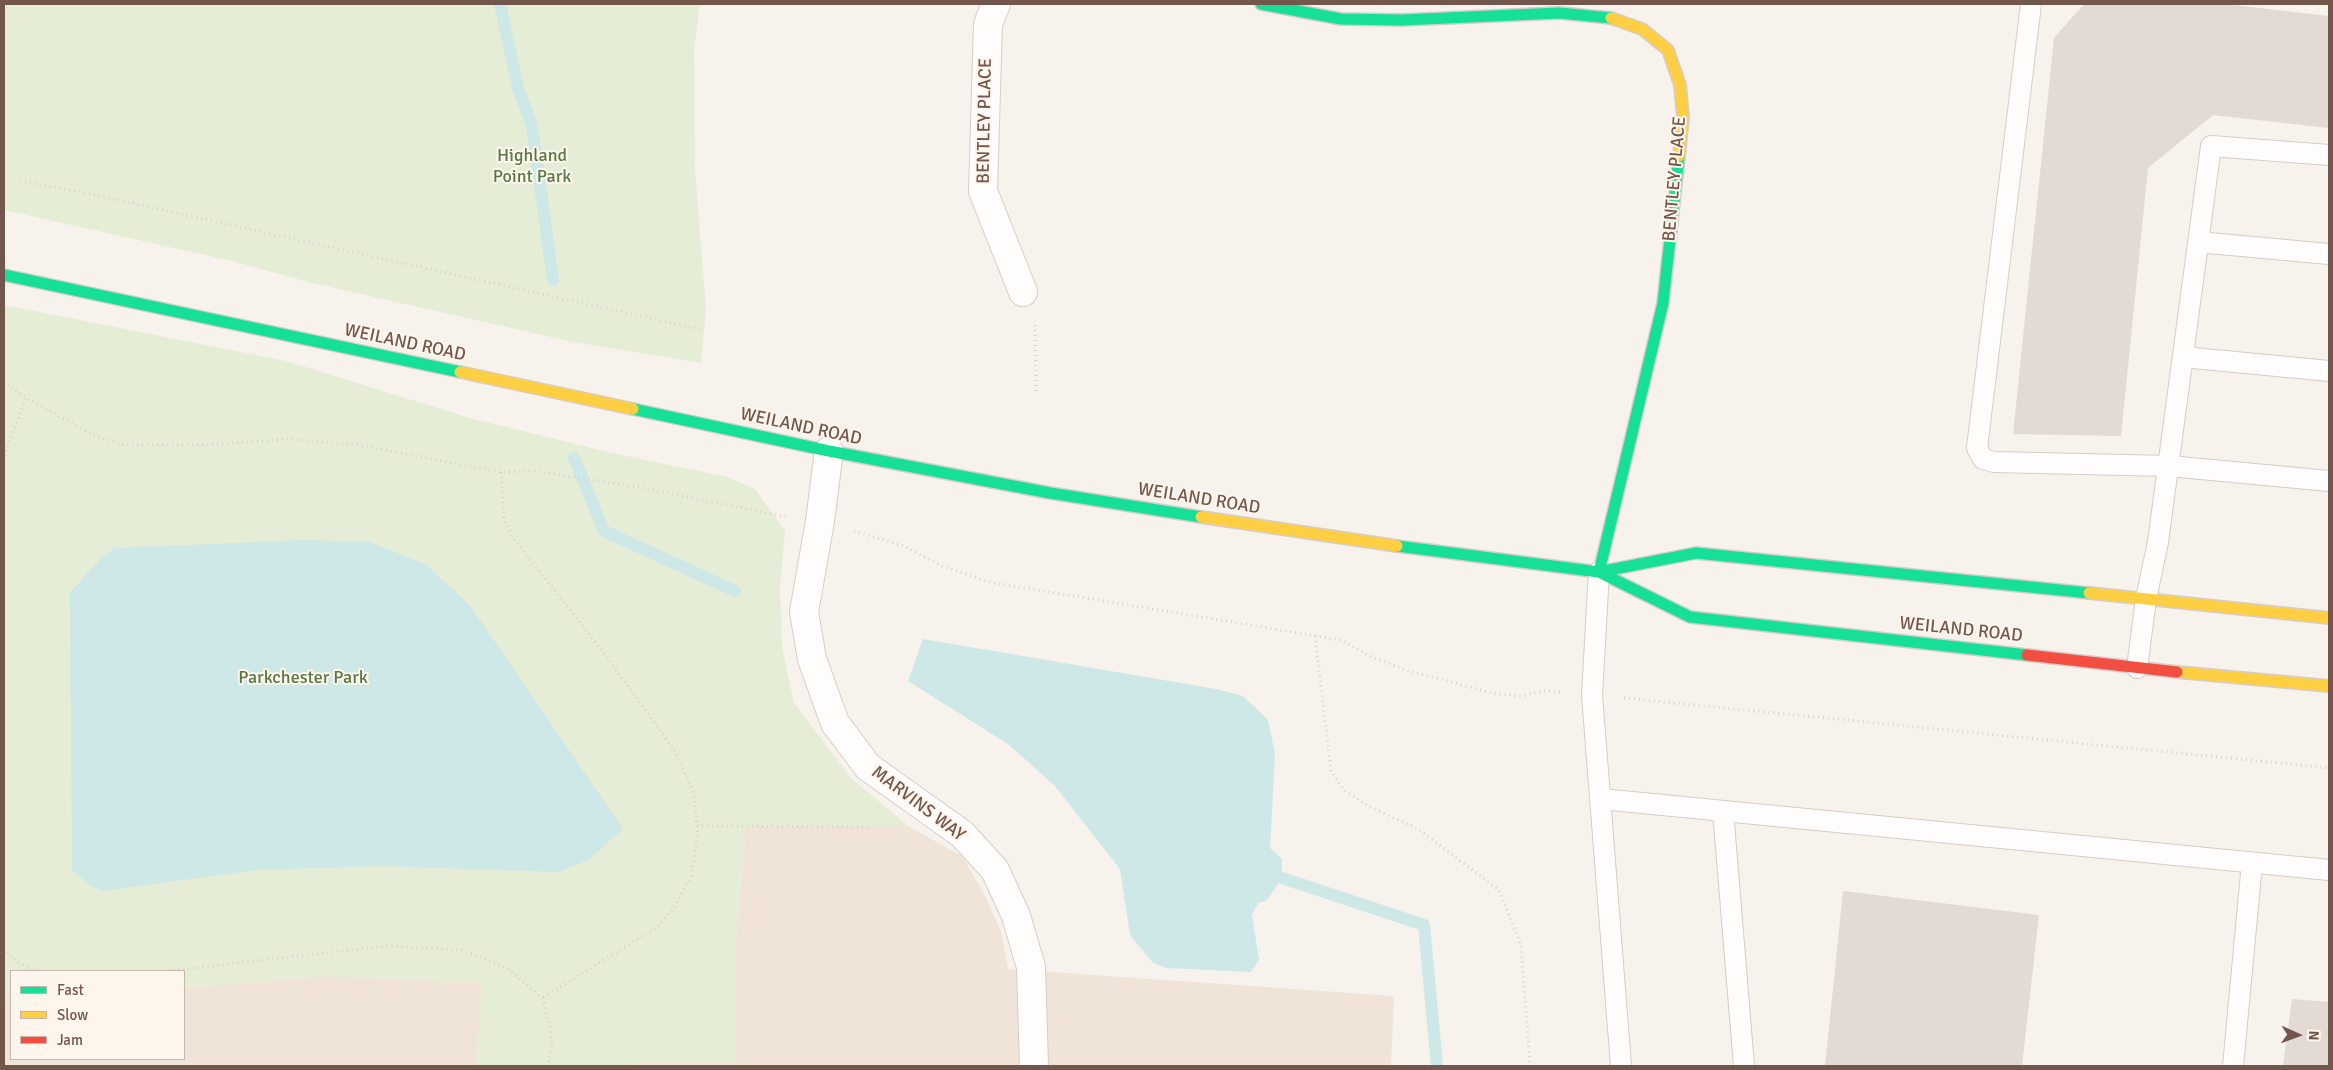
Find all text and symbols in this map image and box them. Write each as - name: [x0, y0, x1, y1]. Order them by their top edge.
- street label: BENTLEY PLACE: [973, 58, 997, 184]
- street label: BENTLEY PLACE: [1659, 115, 1691, 243]
- park label: Highland Point Park: [493, 145, 571, 188]
- street label: WEILAND ROAD: [342, 320, 468, 366]
- street label: WEILAND ROAD: [738, 404, 864, 450]
- street label: WEILAND ROAD: [1136, 479, 1262, 519]
- street label: WEILAND ROAD: [1898, 613, 2024, 647]
- park label: Parkchester Park: [238, 667, 368, 689]
- street label: MARVINS WAY: [867, 762, 969, 846]
- legend: [10, 970, 185, 1060]
- text: Fast: [57, 981, 84, 999]
- text: Slow: [57, 1006, 88, 1024]
- north arrow: [2273, 1010, 2323, 1060]
- text: N: [2305, 1030, 2322, 1041]
- text: Jam: [57, 1031, 83, 1049]

